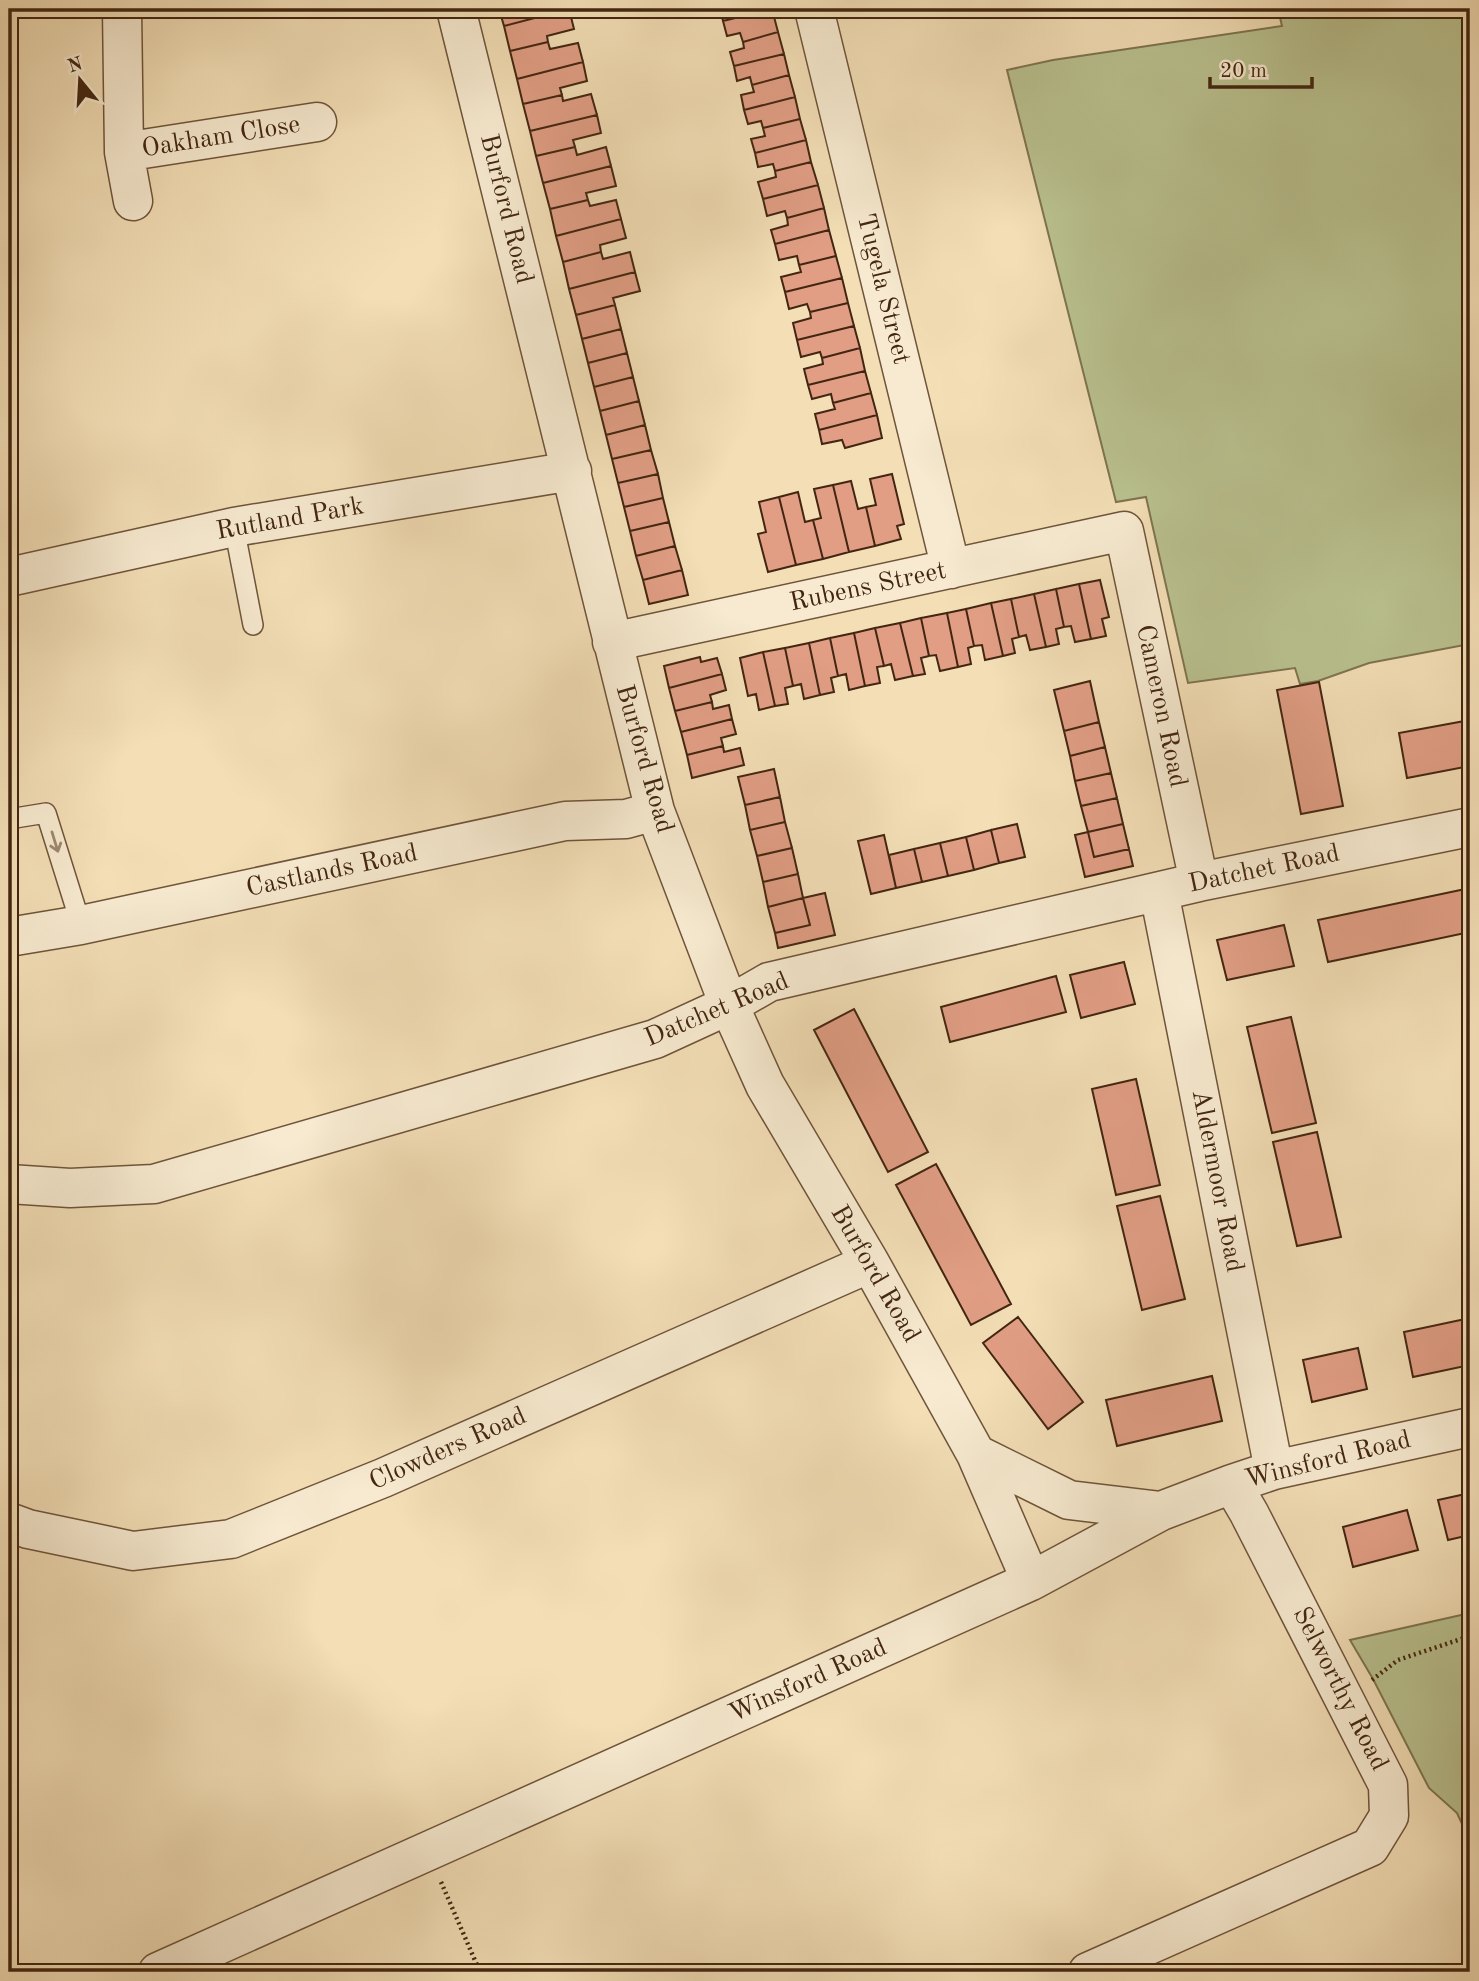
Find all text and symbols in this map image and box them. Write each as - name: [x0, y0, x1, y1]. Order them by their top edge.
- north arrow: [46, 46, 116, 116]
- scale bar: [1210, 46, 1311, 90]
- text: N: [66, 55, 86, 77]
- text: 20 m: [1220, 61, 1267, 82]
- street label: Oakham Close: [140, 112, 302, 162]
- street label: Burford Road: [475, 131, 537, 287]
- street label: Tugela Street: [852, 211, 914, 367]
- street label: Rutland Park: [214, 493, 366, 545]
- street label: Rubens Street: [787, 558, 949, 616]
- street label: Cameron Road: [1131, 622, 1191, 790]
- street label: Burford Road: [610, 682, 678, 836]
- one-way arrow: [50, 830, 62, 852]
- street label: Castlands Road: [244, 840, 420, 902]
- street label: Datchet Road: [1186, 840, 1342, 898]
- street label: Datchet Road: [641, 968, 793, 1052]
- street label: Aldermoor Road: [1187, 1088, 1247, 1274]
- street label: Burford Road: [825, 1201, 925, 1347]
- street label: Clowders Road: [366, 1403, 530, 1495]
- street label: Winsford Road: [1242, 1427, 1414, 1493]
- street label: Selworthy Road: [1288, 1603, 1392, 1775]
- street label: Winsford Road: [725, 1635, 891, 1727]

